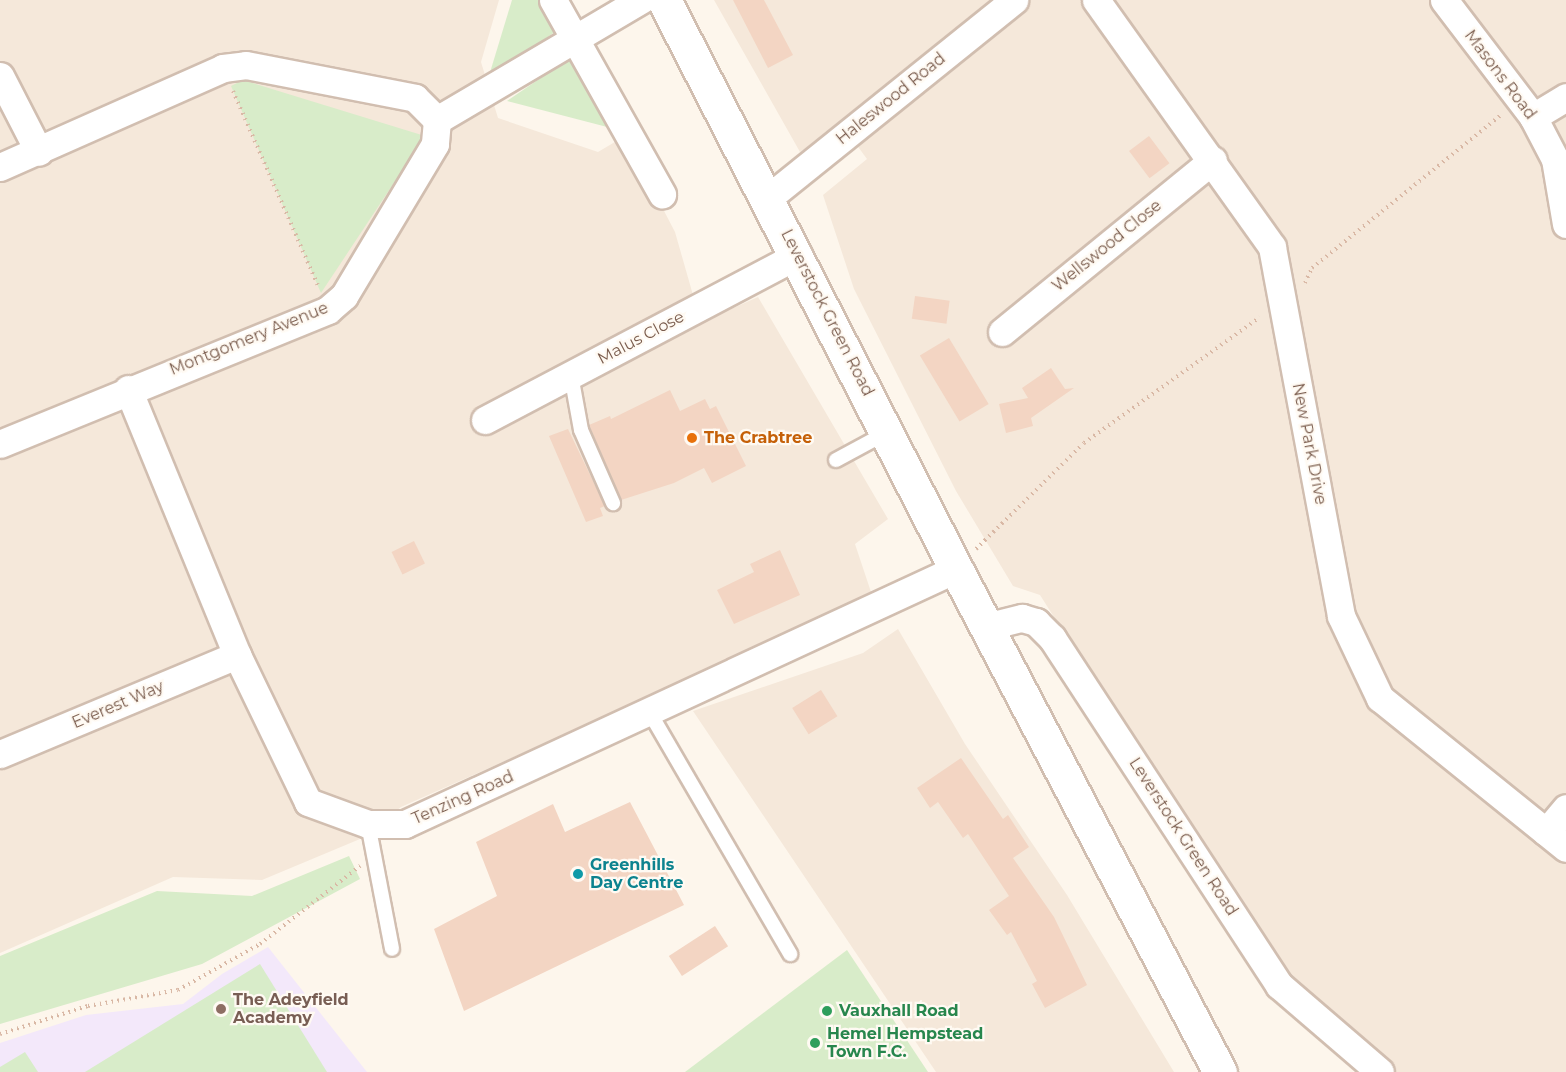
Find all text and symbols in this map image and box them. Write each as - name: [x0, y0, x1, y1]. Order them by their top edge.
- street label: Masons Road: [1460, 26, 1540, 124]
- street label: Haleswood Road: [833, 49, 949, 149]
- street label: Wellswood Close: [1049, 196, 1165, 296]
- street label: Leverstock Green Road: [777, 226, 877, 400]
- street label: Montgomery Avenue: [167, 298, 331, 380]
- street label: Malus Close: [595, 307, 687, 369]
- street label: New Park Drive: [1288, 382, 1330, 506]
- place label: The Crabtree: [704, 428, 812, 448]
- marker: The Crabtree: [685, 431, 699, 445]
- street label: Everest Way: [69, 677, 167, 733]
- street label: Leverstock Green Road: [1125, 754, 1241, 920]
- street label: Tenzing Road: [409, 767, 517, 829]
- place label: Greenhills Day Centre: [590, 855, 683, 893]
- marker: Greenhills Day Centre: [571, 867, 585, 881]
- place label: The Adeyfield Academy: [233, 990, 349, 1028]
- place label: Vauxhall Road: [839, 1001, 959, 1021]
- marker: The Adeyfield Academy: [214, 1002, 228, 1016]
- marker: Vauxhall Road: [820, 1004, 834, 1018]
- place label: Hemel Hempstead Town F.C.: [827, 1024, 983, 1062]
- marker: Hemel Hempstead Town F.C.: [808, 1036, 822, 1050]

